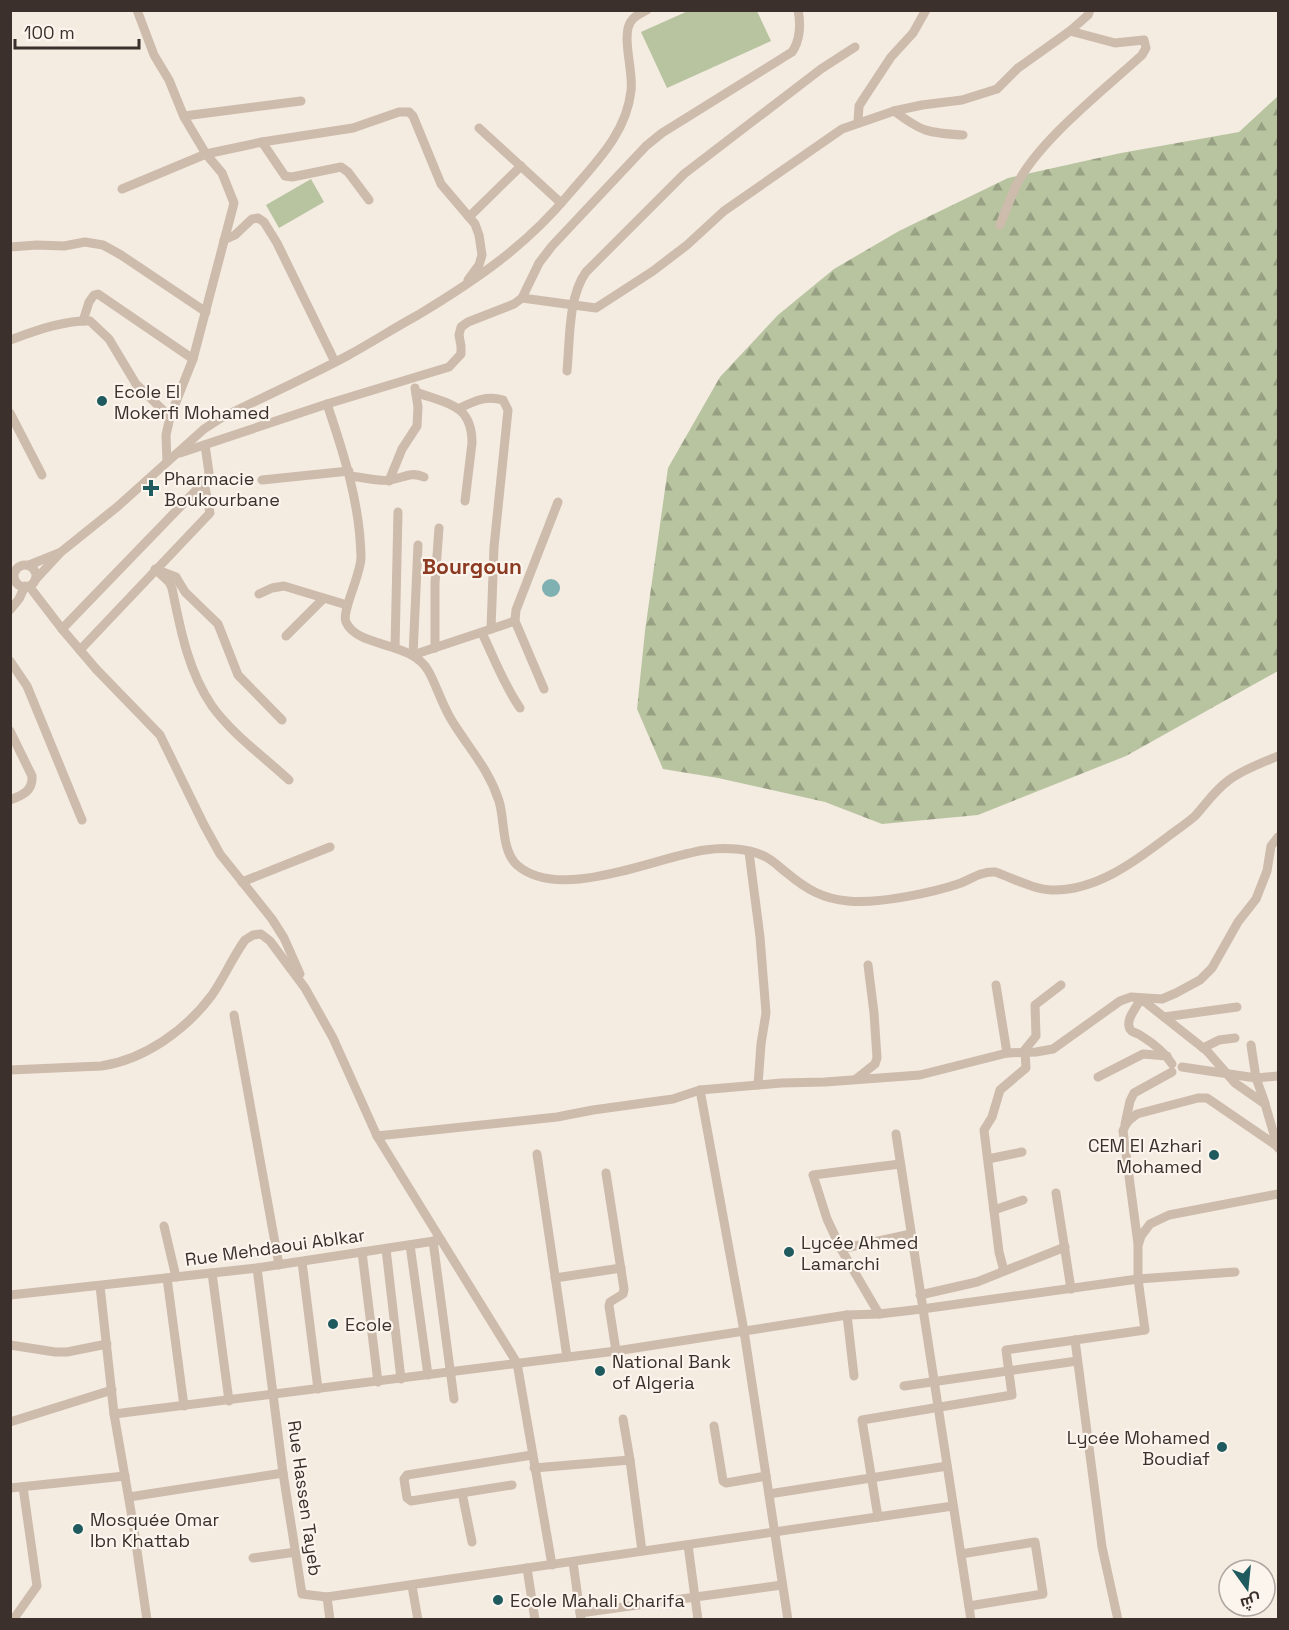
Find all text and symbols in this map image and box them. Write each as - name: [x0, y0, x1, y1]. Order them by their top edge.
- scale bar: [15, 12, 140, 50]
- text: 100 m: [24, 21, 75, 44]
- place label: Ecole El Mokerfi Mohamed: [114, 380, 270, 424]
- marker: Ecole El Mokerfi Mohamed: [95, 394, 109, 408]
- place label: Pharmacie Boukourbane: [164, 467, 280, 511]
- marker: Pharmacie Boukourbane: [142, 479, 160, 497]
- district label: Bourgoun: [422, 553, 522, 580]
- place label: CEM El Azhari Mohamed: [1088, 1134, 1202, 1178]
- marker: CEM El Azhari Mohamed: [1207, 1148, 1221, 1162]
- street label: Rue Mehdaoui Ablkar: [184, 1223, 367, 1271]
- place label: Lycée Ahmed Lamarchi: [801, 1231, 918, 1275]
- marker: Lycée Ahmed Lamarchi: [782, 1245, 796, 1259]
- place label: Ecole: [345, 1313, 392, 1336]
- marker: Ecole: [326, 1317, 340, 1331]
- place label: National Bank of Algeria: [612, 1350, 731, 1394]
- marker: National Bank of Algeria: [593, 1364, 607, 1378]
- street label: Rue Hassen Tayeb: [283, 1419, 327, 1577]
- place label: Lycée Mohamed Boudiaf: [1067, 1426, 1210, 1470]
- marker: Lycée Mohamed Boudiaf: [1215, 1440, 1229, 1454]
- place label: Mosquée Omar Ibn Khattab: [90, 1508, 220, 1552]
- marker: Mosquée Omar Ibn Khattab: [71, 1522, 85, 1536]
- north arrow: [1217, 1558, 1277, 1618]
- place label: Ecole Mahali Charifa: [510, 1589, 685, 1612]
- text: ش: [1238, 1589, 1263, 1615]
- marker: Ecole Mahali Charifa: [491, 1593, 505, 1607]

